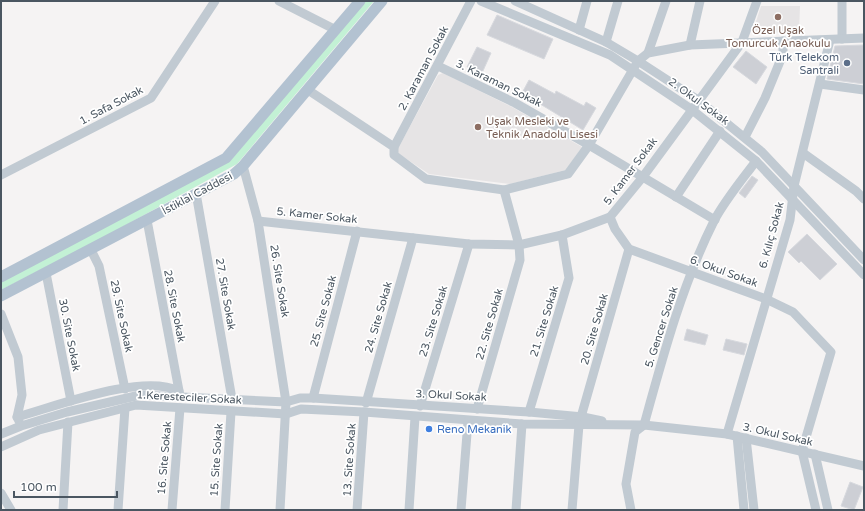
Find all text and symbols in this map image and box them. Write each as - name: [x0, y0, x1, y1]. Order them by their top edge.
- marker: Özel Uşak Tomurcuk Anaokulu: [773, 12, 783, 22]
- street label: 2. Karaman Sokak: [396, 24, 451, 113]
- place label: Özel Uşak Tomurcuk Anaokulu: [726, 24, 830, 50]
- place label: Türk Telekom Santrali: [769, 51, 839, 77]
- street label: 3. Karaman Sokak: [454, 57, 544, 110]
- marker: Türk Telekom Santrali: [842, 58, 852, 68]
- street label: 2. Okul Sokak: [666, 75, 731, 128]
- street label: 1. Safa Sokak: [77, 83, 145, 128]
- place label: Uşak Mesleki ve Teknik Anadolu Lisesi: [486, 115, 598, 141]
- marker: Uşak Mesleki ve Teknik Anadolu Lisesi: [473, 122, 483, 132]
- street label: 5. Kamer Sokak: [601, 135, 660, 208]
- street label: İstiklal Caddesi: [160, 169, 235, 217]
- street label: 6. Kılıç Sokak: [756, 200, 787, 270]
- street label: 5. Kamer Sokak: [276, 205, 358, 226]
- street label: 26. Site Sokak: [267, 244, 292, 318]
- street label: 6. Okul Sokak: [688, 253, 760, 290]
- street label: 27. Site Sokak: [213, 257, 238, 331]
- street label: 28. Site Sokak: [161, 269, 188, 344]
- street label: 25. Site Sokak: [308, 274, 339, 348]
- street label: 29. Site Sokak: [107, 279, 136, 354]
- street label: 24. Site Sokak: [362, 280, 395, 354]
- street label: 23. Site Sokak: [416, 284, 450, 358]
- street label: 21. Site Sokak: [527, 284, 561, 358]
- street label: 5. Gencer Sokak: [642, 285, 681, 369]
- street label: 22. Site Sokak: [473, 287, 506, 361]
- street label: 20. Site Sokak: [578, 292, 611, 366]
- street label: 30. Site Sokak: [56, 298, 83, 373]
- street label: 3. Okul Sokak: [415, 387, 487, 404]
- street label: 1.Keresteciler Sokak: [136, 388, 242, 407]
- street label: 3. Okul Sokak: [742, 420, 814, 449]
- street label: 16. Site Sokak: [155, 421, 174, 495]
- street label: 15. Site Sokak: [207, 423, 226, 497]
- street label: 13. Site Sokak: [340, 423, 359, 497]
- place label: Reno Mekanik: [437, 423, 512, 436]
- marker: Reno Mekanik: [424, 424, 434, 434]
- scale bar: [14, 473, 117, 499]
- text: 100 m: [20, 480, 57, 494]

